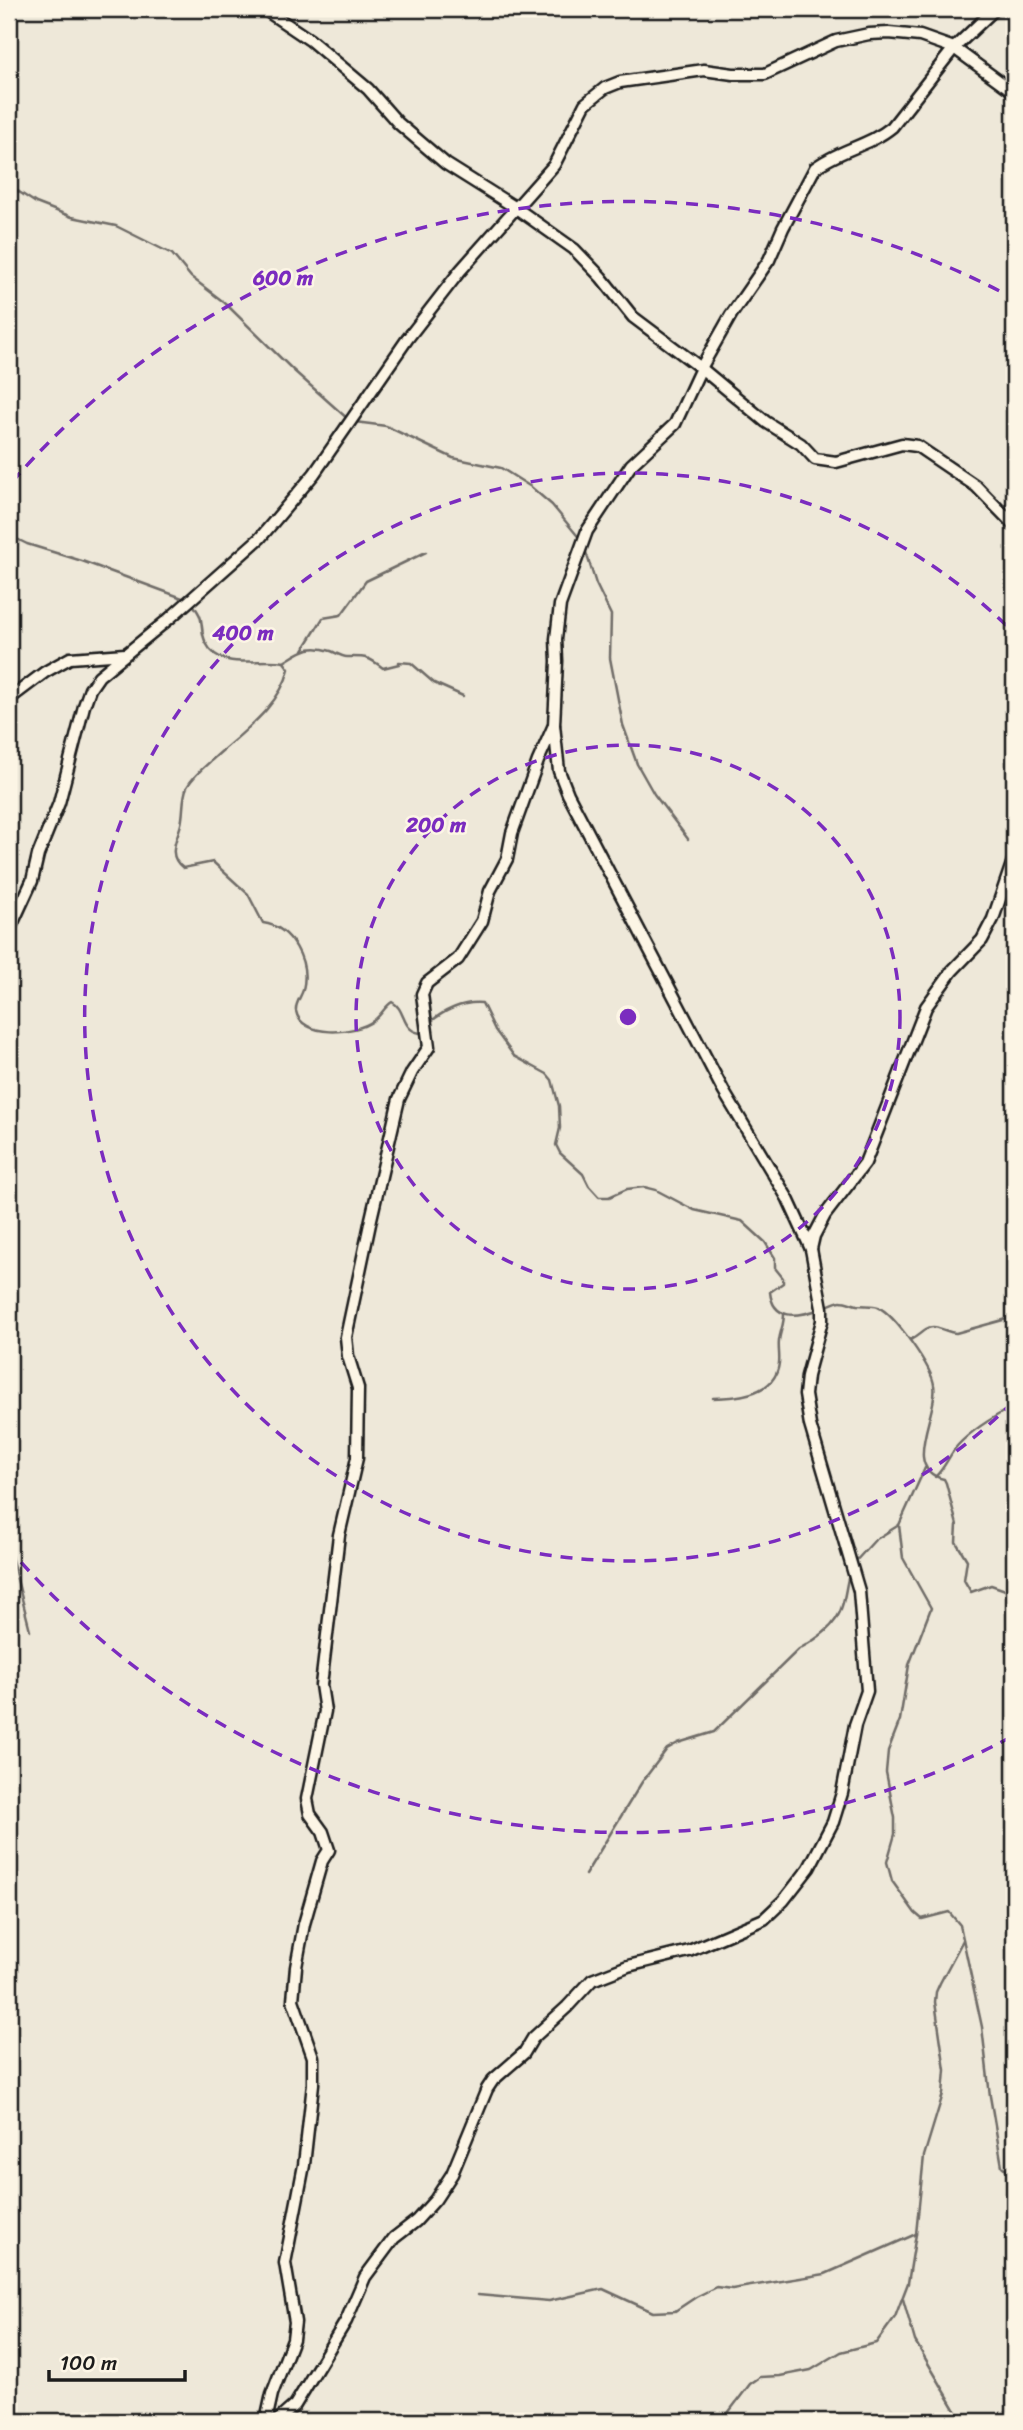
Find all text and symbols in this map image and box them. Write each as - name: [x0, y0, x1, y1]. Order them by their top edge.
- text: 600 m: [252, 259, 314, 297]
- text: 400 m: [211, 614, 274, 652]
- text: 200 m: [405, 806, 467, 844]
- centre of rings: [616, 1005, 640, 1029]
- scale bar: [49, 2339, 186, 2383]
- text: 100 m: [60, 2344, 117, 2382]

